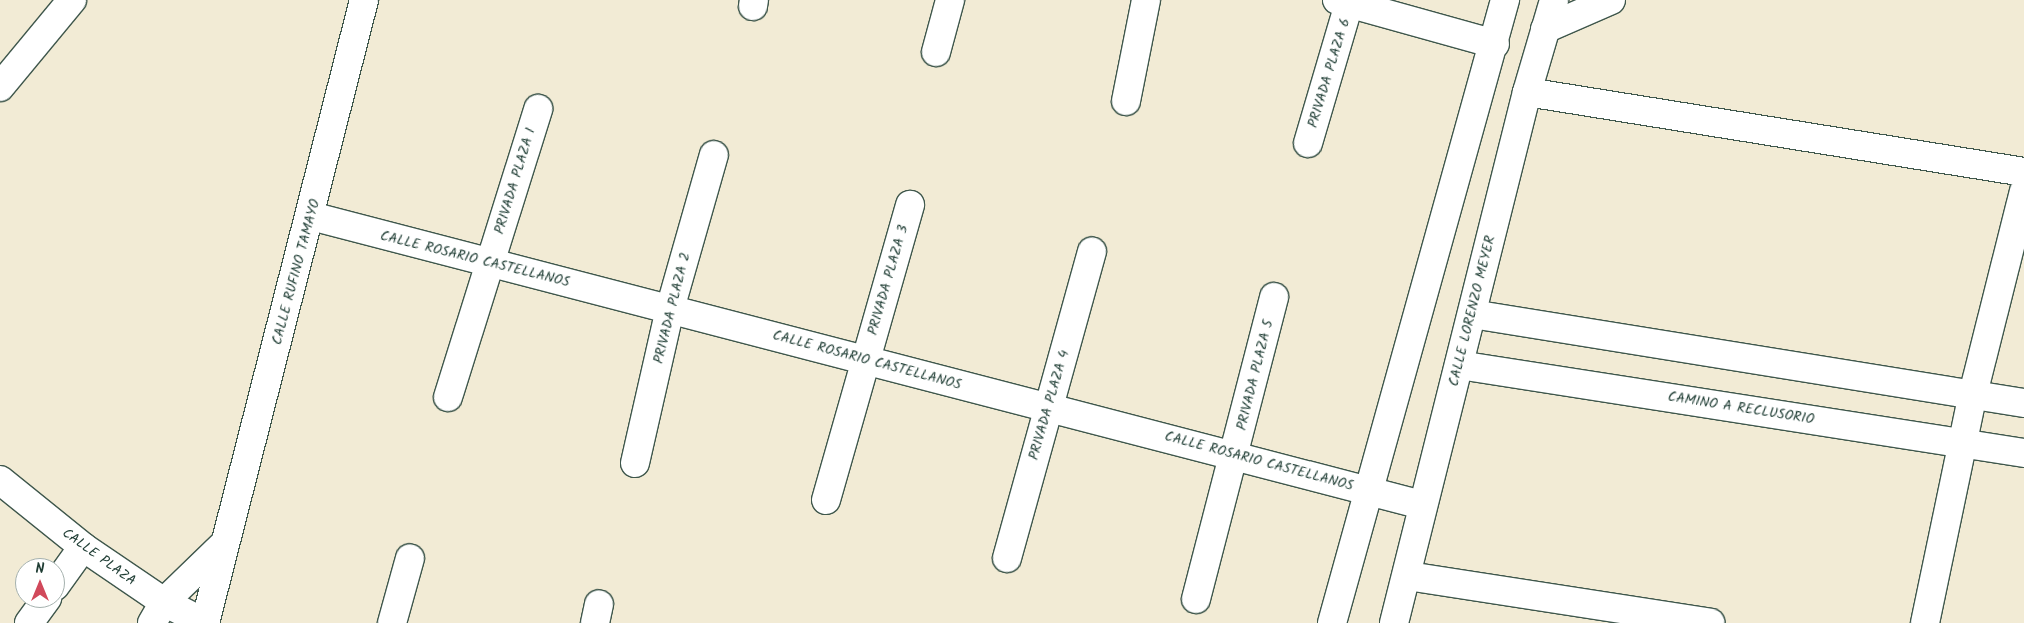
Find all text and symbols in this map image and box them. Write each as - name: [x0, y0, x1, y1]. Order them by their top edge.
- street label: PRIVADA PLAZA 6: [1304, 16, 1354, 130]
- street label: PRIVADA PLAZA 1: [491, 126, 539, 236]
- street label: CALLE RUFINO TAMAYO: [268, 197, 324, 347]
- street label: PRIVADA PLAZA 3: [864, 223, 912, 337]
- street label: CALLE ROSARIO CASTELLANOS: [379, 227, 571, 291]
- street label: CALLE LORENZO MEYER: [1445, 234, 1499, 388]
- street label: PRIVADA PLAZA 2: [650, 251, 694, 365]
- street label: PRIVADA PLAZA 5: [1233, 318, 1277, 432]
- street label: CALLE ROSARIO CASTELLANOS: [771, 327, 963, 393]
- street label: PRIVADA PLAZA 4: [1025, 348, 1073, 462]
- street label: CAMINO A RECLUSORIO: [1667, 388, 1815, 428]
- street label: CALLE ROSARIO CASTELLANOS: [1163, 428, 1355, 494]
- street label: CALLE PLAZA: [59, 525, 139, 589]
- north arrow: [15, 558, 65, 608]
- text: N: [36, 558, 44, 580]

